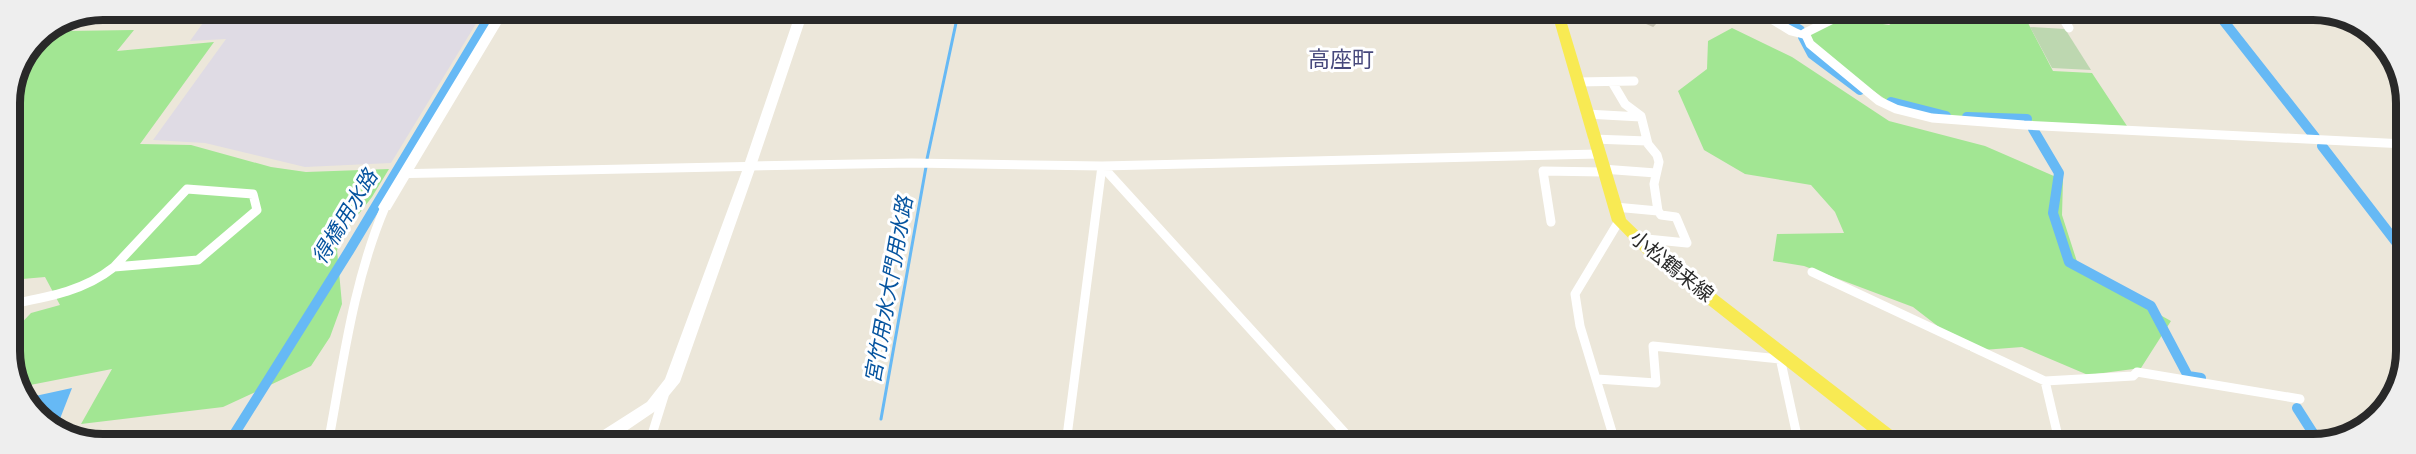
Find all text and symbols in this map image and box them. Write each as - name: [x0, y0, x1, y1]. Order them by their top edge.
- district label: 高座町: [1308, 47, 1374, 72]
- water label: 得橋用水路: [308, 164, 383, 268]
- water label: 宮竹用水大門用水路: [861, 193, 918, 385]
- street label: 小松鶴来線: [1626, 225, 1718, 307]

